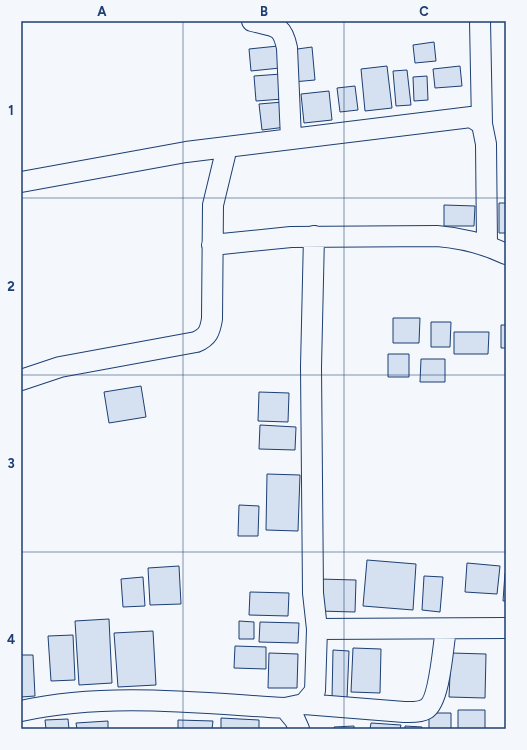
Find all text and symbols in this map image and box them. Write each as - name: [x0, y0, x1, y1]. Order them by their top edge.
- text: A: [97, 4, 107, 19]
- text: B: [260, 4, 268, 19]
- text: C: [419, 4, 429, 19]
- text: 1: [8, 103, 14, 118]
- text: 2: [7, 279, 15, 294]
- text: 3: [7, 456, 15, 471]
- text: 4: [7, 632, 15, 647]

